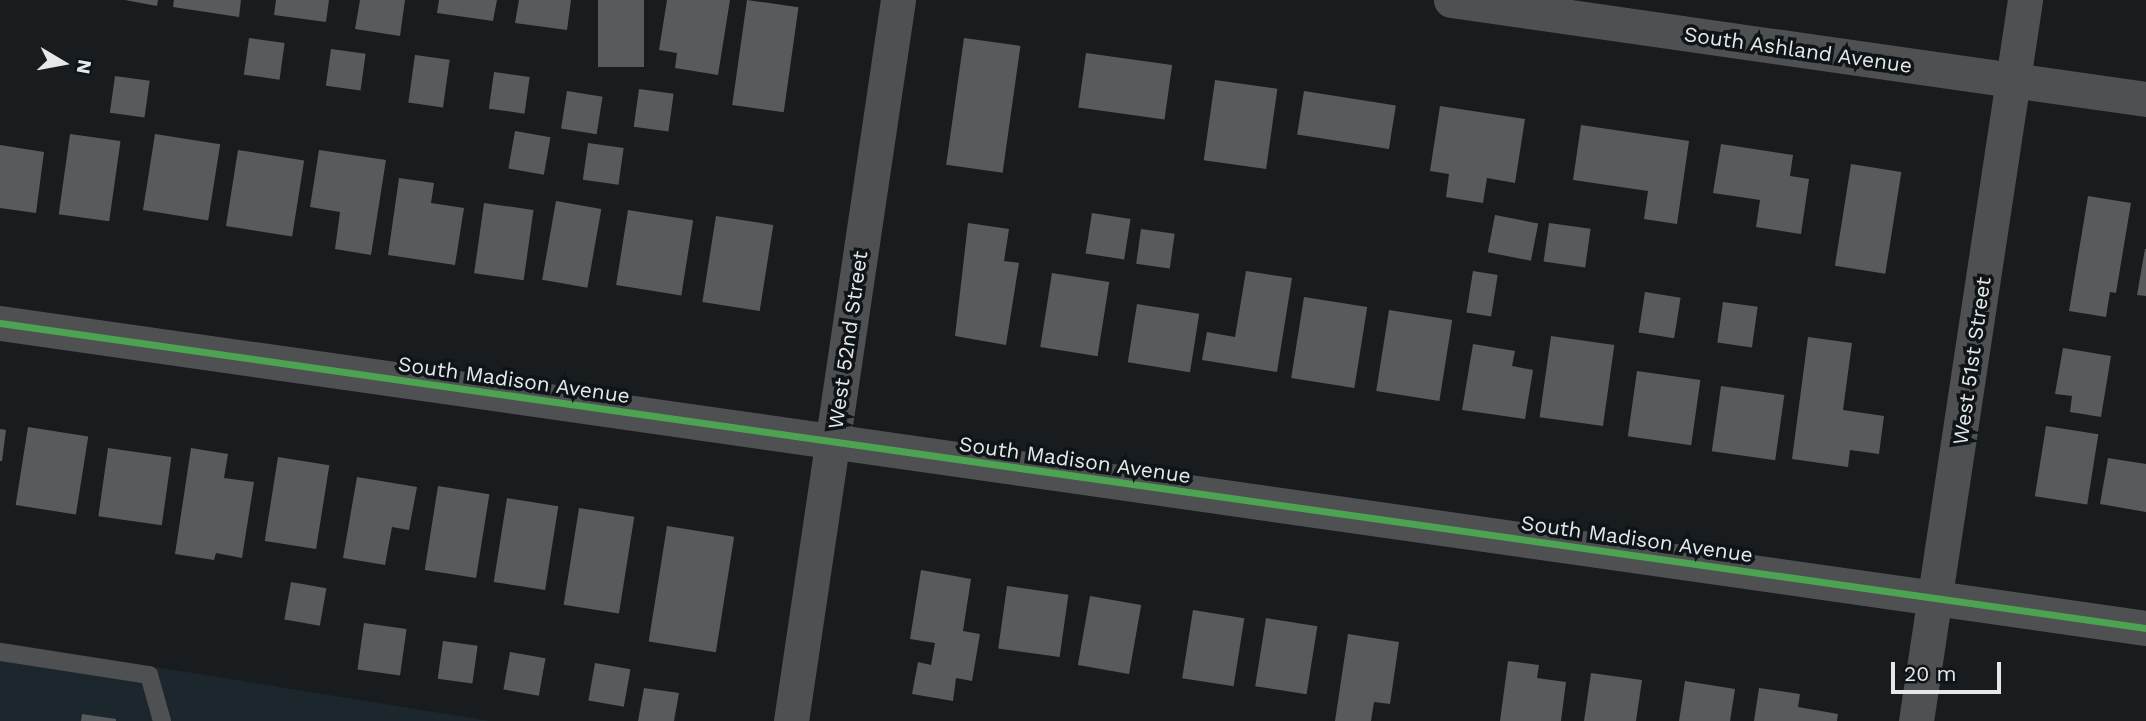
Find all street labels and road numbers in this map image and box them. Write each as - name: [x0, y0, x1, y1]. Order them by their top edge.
- street label: South Ashland Avenue: [1682, 21, 1914, 79]
- street label: West 52nd Street: [823, 249, 873, 431]
- street label: West 51st Street: [1948, 275, 1996, 447]
- street label: South Madison Avenue: [396, 351, 632, 409]
- street label: South Madison Avenue: [957, 431, 1193, 489]
- street label: South Madison Avenue: [1519, 510, 1755, 568]

